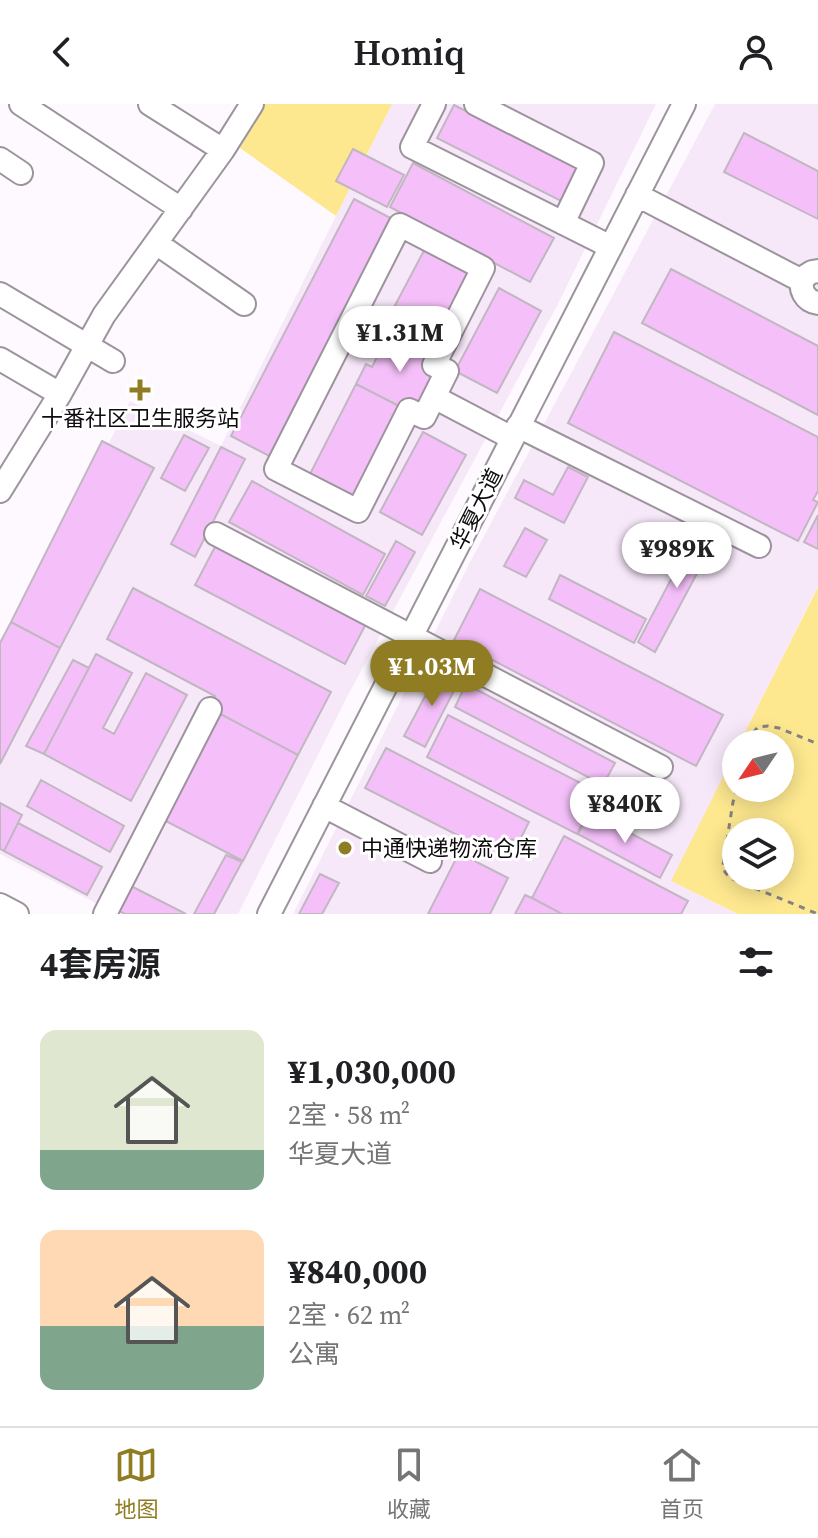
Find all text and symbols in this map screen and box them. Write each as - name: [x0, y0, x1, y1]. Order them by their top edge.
- text: Homiq: [353, 28, 465, 77]
- icon: back: [40, 30, 84, 74]
- icon: person: [734, 30, 778, 74]
- pin: ¥1.31M: [335, 306, 465, 374]
- text: ¥1.31M: [356, 314, 444, 350]
- marker: 十番社区卫生服务站: [129, 379, 151, 401]
- place label: 十番社区卫生服务站: [41, 403, 239, 433]
- street label: 华夏大道: [443, 463, 509, 555]
- pin: ¥989K: [621, 522, 733, 590]
- text: ¥989K: [640, 530, 714, 566]
- pin: ¥1.03M: [367, 640, 497, 708]
- text: ¥1.03M: [388, 648, 476, 684]
- north arrow: [722, 730, 794, 802]
- map controls: [722, 730, 794, 890]
- pin: ¥840K: [569, 777, 681, 845]
- text: ¥840K: [588, 785, 662, 821]
- button: layers: [722, 818, 794, 890]
- place label: 中通快递物流仓库: [361, 833, 537, 863]
- marker: 中通快递物流仓库: [336, 839, 354, 857]
- icon: filters: [734, 940, 778, 984]
- text: 4套房源: [40, 941, 160, 987]
- text: ¥1,030,000: [288, 1048, 456, 1094]
- icon: home: [104, 1062, 200, 1158]
- text: 2室 · 58 m²: [288, 1097, 410, 1133]
- text: 华夏大道: [288, 1136, 392, 1172]
- text: ¥840,000: [288, 1248, 427, 1294]
- icon: home: [104, 1262, 200, 1358]
- text: 2室 · 62 m²: [288, 1297, 410, 1333]
- text: 公寓: [288, 1336, 340, 1372]
- tab: 地图: [114, 1443, 158, 1524]
- tab: 收藏: [387, 1443, 431, 1524]
- tab: 首页: [660, 1443, 704, 1524]

